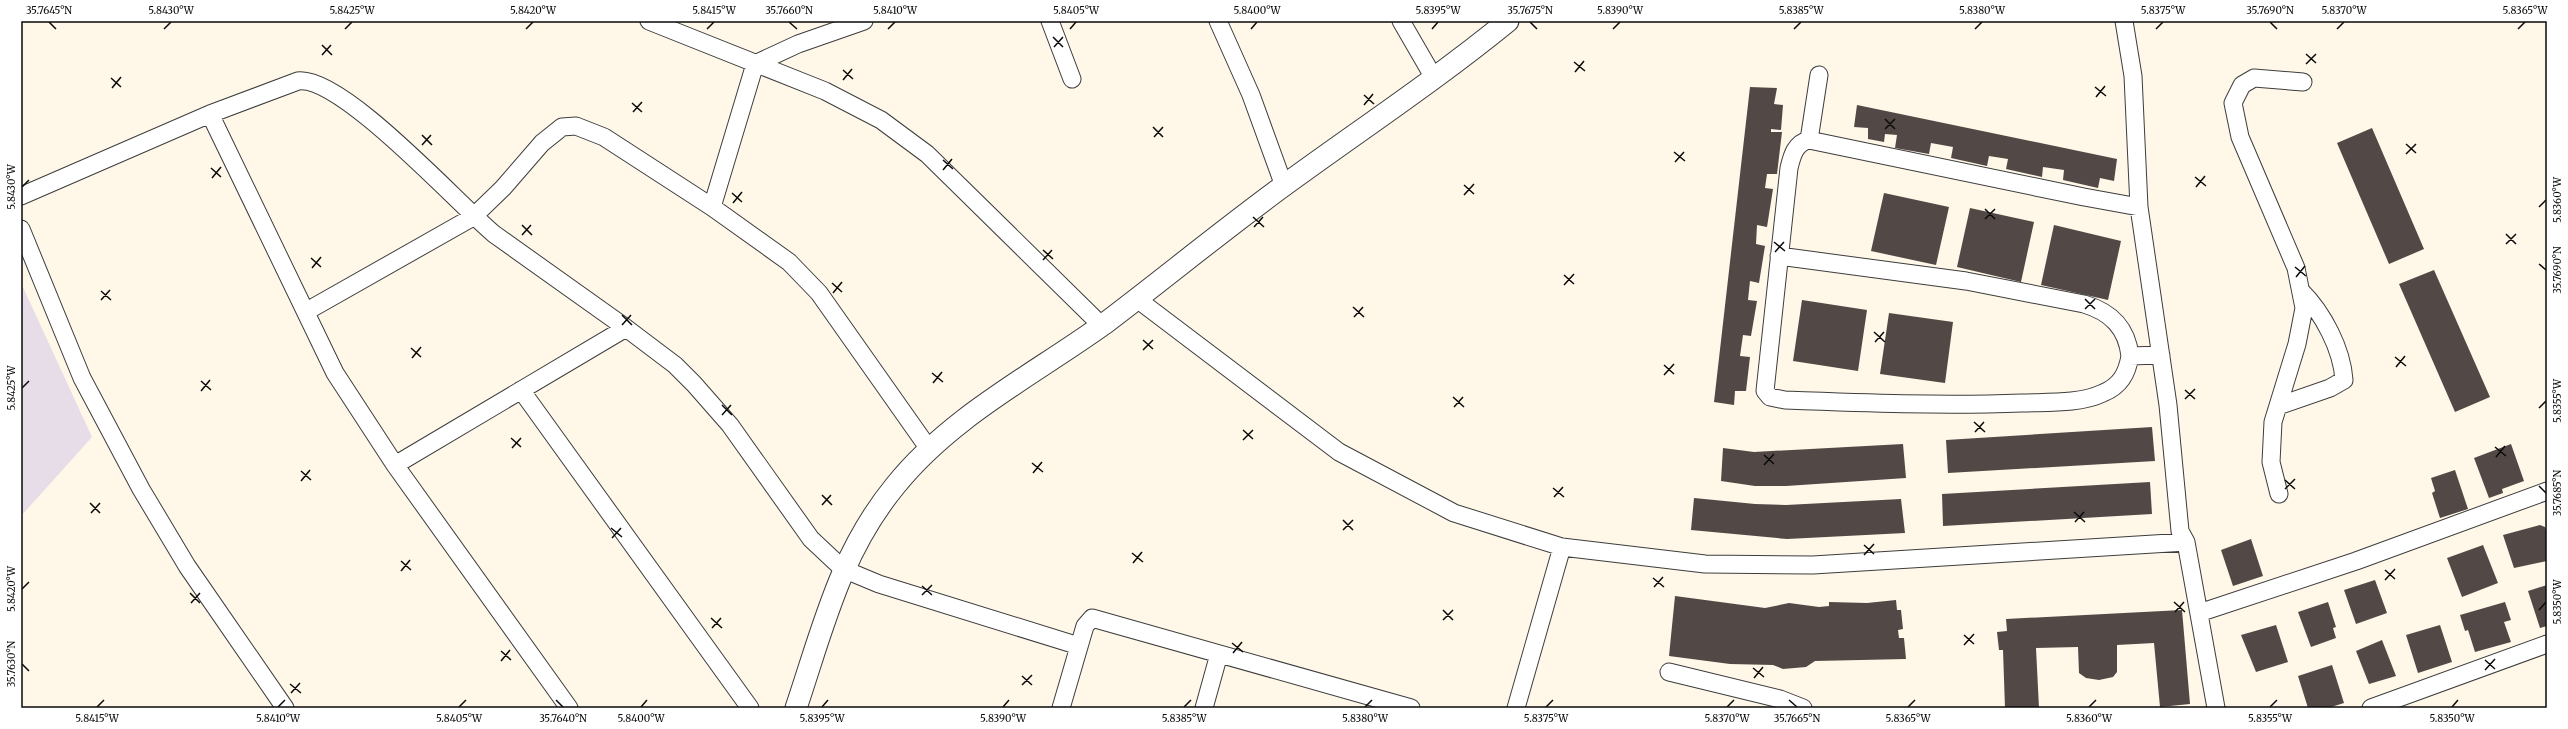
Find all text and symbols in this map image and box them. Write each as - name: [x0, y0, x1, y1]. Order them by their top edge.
- text: 35.7645°N: [26, 4, 72, 17]
- text: 5.8430°W: [148, 4, 195, 17]
- text: 5.8425°W: [329, 4, 376, 17]
- text: 5.8420°W: [510, 4, 557, 17]
- text: 5.8415°W: [692, 4, 737, 17]
- text: 35.7660°N: [765, 4, 813, 17]
- text: 5.8410°W: [873, 4, 918, 17]
- text: 5.8405°W: [1053, 4, 1100, 17]
- text: 5.8400°W: [1233, 4, 1282, 17]
- text: 5.8395°W: [1416, 4, 1461, 17]
- text: 35.7675°N: [1507, 4, 1553, 17]
- text: 5.8390°W: [1597, 4, 1644, 17]
- text: 5.8385°W: [1779, 4, 1824, 17]
- text: 5.8380°W: [1959, 4, 2006, 17]
- text: 5.8375°W: [2141, 4, 2186, 17]
- text: 35.7690°N: [2246, 4, 2294, 17]
- text: 5.8370°W: [2321, 4, 2368, 17]
- text: 5.8365°W: [2503, 4, 2548, 17]
- text: 5.8430°W: [5, 163, 18, 210]
- text: 5.8360°W: [2551, 176, 2564, 223]
- text: 35.7690°N: [2551, 246, 2564, 294]
- text: 5.8425°W: [5, 364, 18, 411]
- text: 5.8355°W: [2551, 378, 2564, 423]
- text: 35.7685°N: [2551, 470, 2564, 516]
- text: 5.8420°W: [5, 565, 18, 612]
- text: 5.8350°W: [2551, 578, 2564, 625]
- text: 35.7630°N: [5, 640, 18, 687]
- text: 5.8415°W: [75, 712, 120, 725]
- text: 5.8410°W: [256, 712, 301, 725]
- text: 5.8405°W: [436, 712, 483, 725]
- text: 35.7640°N: [539, 712, 587, 725]
- text: 5.8400°W: [617, 712, 666, 725]
- text: 5.8395°W: [800, 712, 845, 725]
- text: 5.8390°W: [980, 712, 1027, 725]
- text: 5.8385°W: [1162, 712, 1207, 725]
- text: 5.8380°W: [1342, 712, 1389, 725]
- text: 5.8375°W: [1524, 712, 1569, 725]
- text: 5.8370°W: [1704, 712, 1751, 725]
- text: 35.7665°N: [1774, 712, 1820, 725]
- text: 5.8365°W: [1886, 712, 1931, 725]
- text: 5.8360°W: [2066, 712, 2113, 725]
- text: 5.8355°W: [2248, 712, 2293, 725]
- text: 5.8350°W: [2429, 712, 2476, 725]

